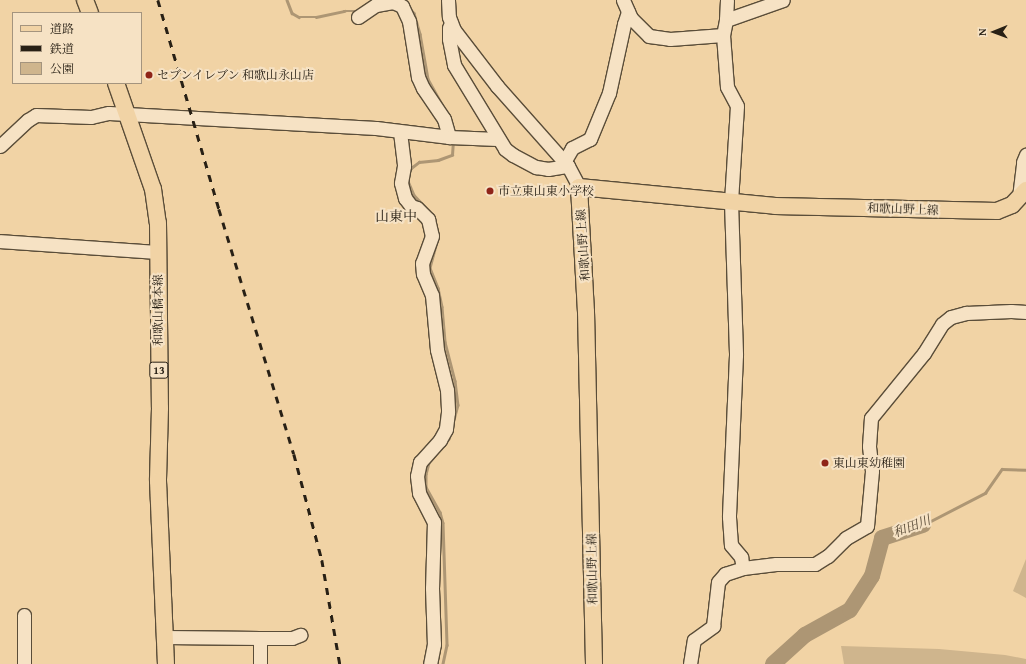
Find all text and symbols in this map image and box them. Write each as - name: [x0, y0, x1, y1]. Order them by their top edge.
- legend: [12, 12, 142, 84]
- north arrow: [974, 12, 1014, 52]
- text: 道路: [50, 20, 74, 37]
- text: N: [974, 28, 990, 36]
- text: 鉄道: [50, 40, 74, 57]
- text: 公園: [50, 60, 74, 77]
- place label: セブンイレブン 和歌山永山店: [157, 68, 316, 82]
- marker: セブンイレブン 和歌山永山店: [144, 70, 154, 80]
- place label: 市立東山東小学校: [498, 184, 594, 198]
- marker: 市立東山東小学校: [485, 186, 495, 196]
- street label: 和歌山野上線: [867, 201, 939, 217]
- district label: 山東中: [375, 208, 417, 224]
- street label: 和歌山野上線: [573, 209, 593, 281]
- street label: 和歌山橋本線: [151, 274, 165, 346]
- road number: 13: [149, 361, 169, 379]
- place label: 東山東幼稚園: [833, 456, 905, 470]
- marker: 東山東幼稚園: [820, 458, 830, 468]
- water label: 和田川: [891, 513, 933, 541]
- street label: 和歌山野上線: [584, 533, 600, 605]

